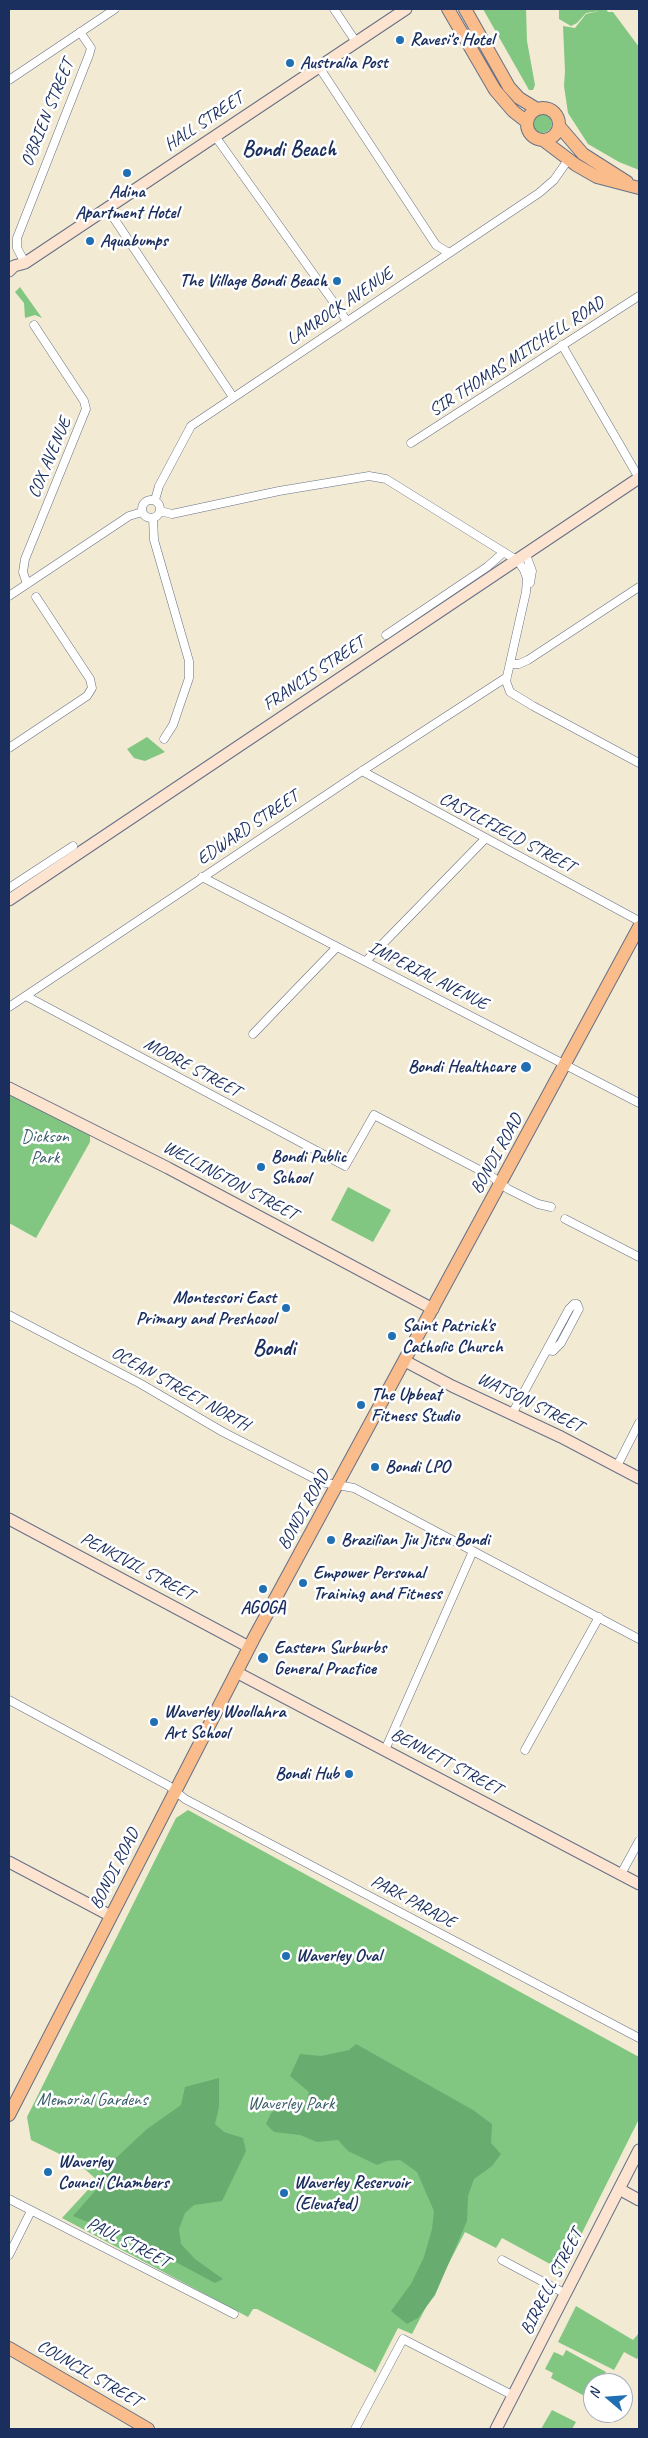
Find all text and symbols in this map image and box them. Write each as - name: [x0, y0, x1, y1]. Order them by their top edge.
- place label: Ravesi's Hotel: [410, 29, 494, 51]
- marker: Ravesi's Hotel: [394, 34, 406, 46]
- place label: Australia Post: [300, 52, 388, 74]
- street label: O'BRIEN STREET: [17, 56, 79, 170]
- marker: Australia Post: [284, 57, 296, 69]
- street label: HALL STREET: [160, 88, 248, 156]
- district label: Bondi Beach: [242, 137, 336, 163]
- marker: Adina Apartment Hotel: [121, 167, 133, 179]
- place label: Adina Apartment Hotel: [75, 181, 179, 223]
- place label: Aquabumps: [100, 230, 168, 252]
- marker: Aquabumps: [84, 235, 96, 247]
- street label: LAMROCK AVENUE: [283, 263, 397, 351]
- place label: The Village Bondi Beach: [179, 270, 327, 292]
- marker: The Village Bondi Beach: [331, 275, 343, 287]
- street label: SIR THOMAS MITCHELL ROAD: [425, 292, 609, 422]
- street label: COX AVENUE: [23, 415, 77, 501]
- street label: FRANCIS STREET: [259, 632, 369, 716]
- street label: EDWARD STREET: [193, 786, 303, 870]
- street label: CASTLEFIELD STREET: [435, 788, 579, 878]
- street label: IMPERIAL AVENUE: [365, 937, 491, 1015]
- street label: MOORE STREET: [140, 1033, 244, 1103]
- place label: Bondi Healthcare: [408, 1056, 515, 1078]
- marker: Bondi Healthcare: [519, 1060, 533, 1074]
- street label: BONDI ROAD: [466, 1110, 528, 1198]
- park label: Dickson Park: [21, 1126, 69, 1168]
- street label: WELLINGTON STREET: [159, 1136, 301, 1226]
- place label: Bondi Public School: [271, 1146, 346, 1188]
- marker: Bondi Public School: [255, 1161, 267, 1173]
- place label: Montessori East Primary and Preshcool: [136, 1287, 276, 1330]
- marker: Montessori East Primary and Preshcool: [280, 1302, 292, 1314]
- place label: Saint Patrick's Catholic Church: [402, 1315, 503, 1358]
- marker: Saint Patrick's Catholic Church: [386, 1330, 398, 1342]
- district label: Bondi: [253, 1336, 295, 1362]
- street label: OCEAN STREET NORTH: [107, 1342, 253, 1436]
- street label: WATSON STREET: [474, 1368, 586, 1438]
- place label: The Upbeat Fitness Studio: [371, 1384, 459, 1426]
- marker: The Upbeat Fitness Studio: [355, 1399, 367, 1411]
- place label: Bondi LPO: [385, 1456, 450, 1478]
- marker: Bondi LPO: [369, 1461, 381, 1473]
- street label: BONDI ROAD: [273, 1466, 335, 1554]
- street label: PENKIVIL STREET: [77, 1528, 197, 1606]
- place label: Brazilian Jiu Jitsu Bondi: [341, 1529, 489, 1551]
- marker: Brazilian Jiu Jitsu Bondi: [325, 1534, 337, 1546]
- place label: Empower Personal Training and Fitness: [313, 1562, 442, 1605]
- marker: Empower Personal Training and Fitness: [297, 1577, 309, 1589]
- marker: AGOGA: [257, 1583, 269, 1595]
- place label: AGOGA: [241, 1597, 285, 1619]
- place label: Eastern Surburbs General Practice: [274, 1637, 386, 1680]
- marker: Eastern Surburbs General Practice: [256, 1651, 270, 1665]
- place label: Waverley Woollahra Art School: [164, 1701, 285, 1744]
- marker: Waverley Woollahra Art School: [148, 1716, 160, 1728]
- street label: BENNETT STREET: [387, 1724, 505, 1800]
- place label: Bondi Hub: [275, 1763, 339, 1785]
- marker: Bondi Hub: [343, 1768, 355, 1780]
- street label: BONDI ROAD: [85, 1825, 145, 1913]
- street label: PARK PARADE: [367, 1871, 459, 1933]
- place label: Waverley Oval: [296, 1945, 381, 1967]
- marker: Waverley Oval: [280, 1950, 292, 1962]
- park label: Memorial Gardens: [37, 2089, 147, 2111]
- park label: Waverley Park: [248, 2093, 334, 2115]
- place label: Waverley Council Chambers: [58, 2151, 169, 2194]
- marker: Waverley Council Chambers: [42, 2166, 54, 2178]
- place label: Waverley Reservoir (Elevated): [294, 2172, 410, 2214]
- marker: Waverley Reservoir (Elevated): [278, 2187, 290, 2199]
- street label: PAUL STREET: [83, 2213, 173, 2273]
- street label: BIRRELL STREET: [516, 2225, 588, 2339]
- street label: COUNCIL STREET: [33, 2335, 145, 2413]
- north arrow: [583, 2373, 633, 2423]
- text: N: [585, 2387, 604, 2400]

